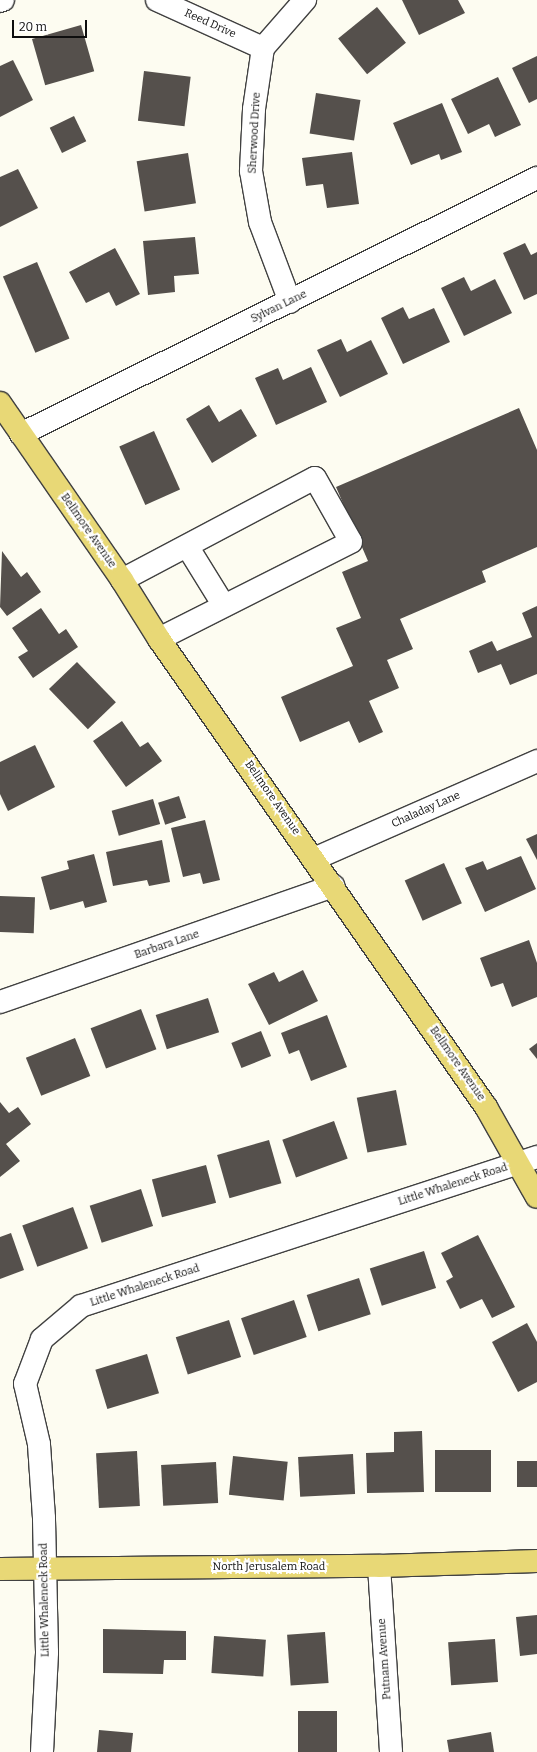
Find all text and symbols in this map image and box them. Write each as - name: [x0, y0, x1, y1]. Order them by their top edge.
- street label: Reed Drive: [182, 7, 238, 41]
- scale bar: [14, 12, 89, 38]
- text: 20 m: [19, 20, 47, 34]
- street label: Sherwood Drive: [246, 92, 264, 174]
- street label: Sylvan Lane: [249, 288, 309, 326]
- street label: Bellmore Avenue: [57, 491, 119, 571]
- street label: Bellmore Avenue: [241, 758, 303, 838]
- street label: Chaladay Lane: [390, 789, 462, 831]
- street label: Barbara Lane: [133, 928, 201, 962]
- street label: Bellmore Avenue: [426, 1024, 488, 1104]
- street label: Little Whaleneck Road: [397, 1161, 509, 1209]
- street label: Little Whaleneck Road: [89, 1262, 201, 1310]
- street label: Little Whaleneck Road: [37, 1543, 53, 1657]
- street label: North Jerusalem Road: [213, 1560, 325, 1574]
- street label: Putnam Avenue: [376, 1618, 394, 1700]

